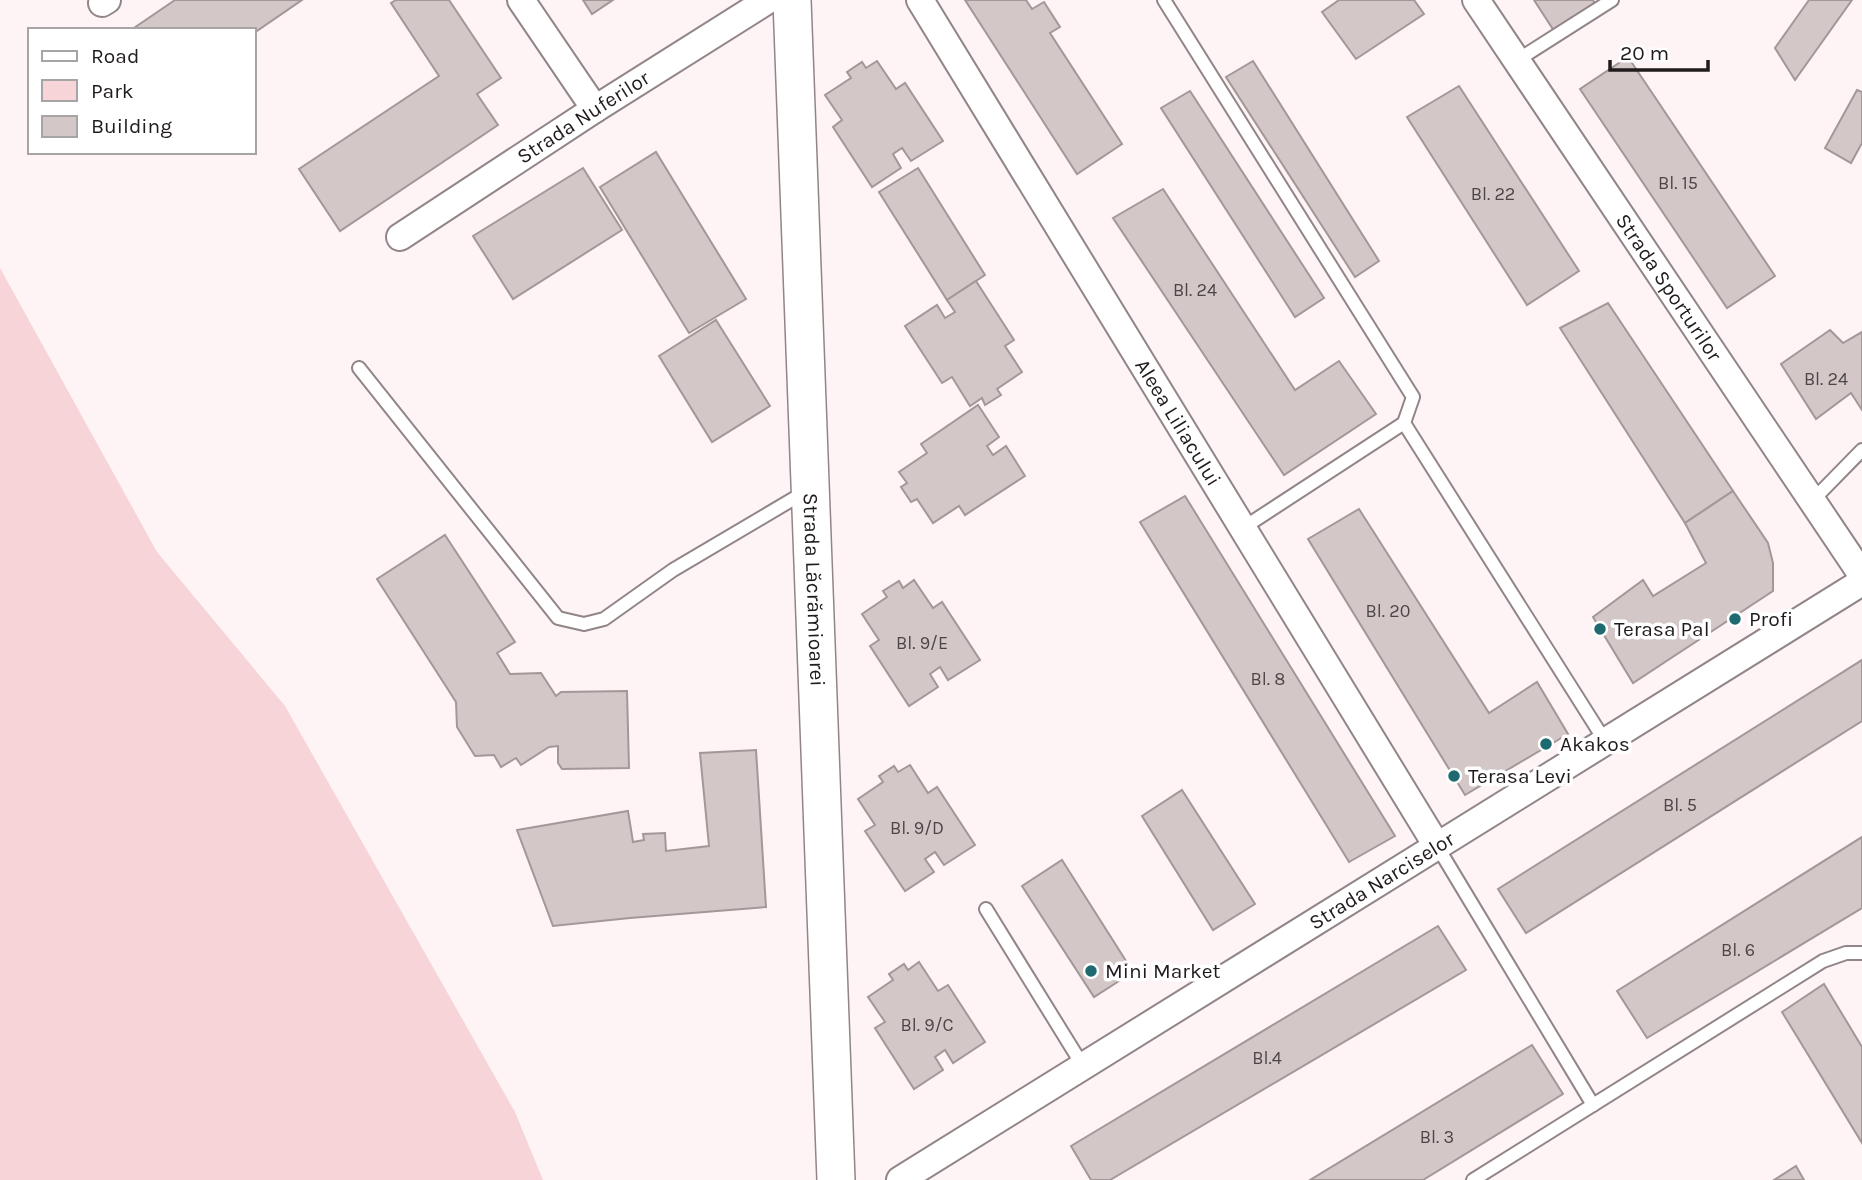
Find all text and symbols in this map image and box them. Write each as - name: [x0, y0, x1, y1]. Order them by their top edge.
- legend: [28, 28, 256, 154]
- scale bar: [1610, 28, 1708, 72]
- text: 20 m: [1620, 41, 1669, 65]
- text: Road: [91, 44, 139, 68]
- street label: Strada Nuferilor: [513, 66, 654, 169]
- text: Park: [91, 79, 134, 103]
- text: Building: [91, 114, 172, 138]
- house number: Bl. 15: [1658, 172, 1698, 194]
- house number: Bl. 22: [1471, 183, 1515, 205]
- street label: Strada Sporturilor: [1611, 209, 1727, 366]
- house number: Bl. 24: [1173, 279, 1217, 301]
- street label: Aleea Liliacului: [1130, 355, 1226, 490]
- house number: Bl. 24: [1804, 368, 1848, 390]
- street label: Strada Lăcrămioarei: [798, 492, 830, 687]
- house number: Bl. 20: [1366, 600, 1410, 622]
- place label: Profi: [1749, 607, 1793, 631]
- marker: Profi: [1727, 611, 1743, 627]
- place label: Terasa Pal: [1614, 617, 1710, 641]
- marker: Terasa Pal: [1592, 621, 1608, 637]
- house number: Bl. 9/E: [896, 632, 948, 654]
- house number: Bl. 8: [1251, 668, 1285, 690]
- place label: Akakos: [1560, 732, 1630, 756]
- marker: Akakos: [1538, 736, 1554, 752]
- place label: Terasa Levi: [1468, 764, 1572, 788]
- marker: Terasa Levi: [1446, 768, 1462, 784]
- house number: Bl. 5: [1663, 794, 1697, 816]
- house number: Bl. 9/D: [890, 817, 944, 839]
- street label: Strada Narciselor: [1305, 826, 1459, 935]
- house number: Bl. 6: [1721, 939, 1755, 961]
- place label: Mini Market: [1105, 959, 1221, 983]
- marker: Mini Market: [1083, 963, 1099, 979]
- house number: Bl. 9/C: [901, 1014, 953, 1036]
- house number: Bl.4: [1252, 1047, 1282, 1069]
- house number: Bl. 3: [1420, 1126, 1454, 1148]

